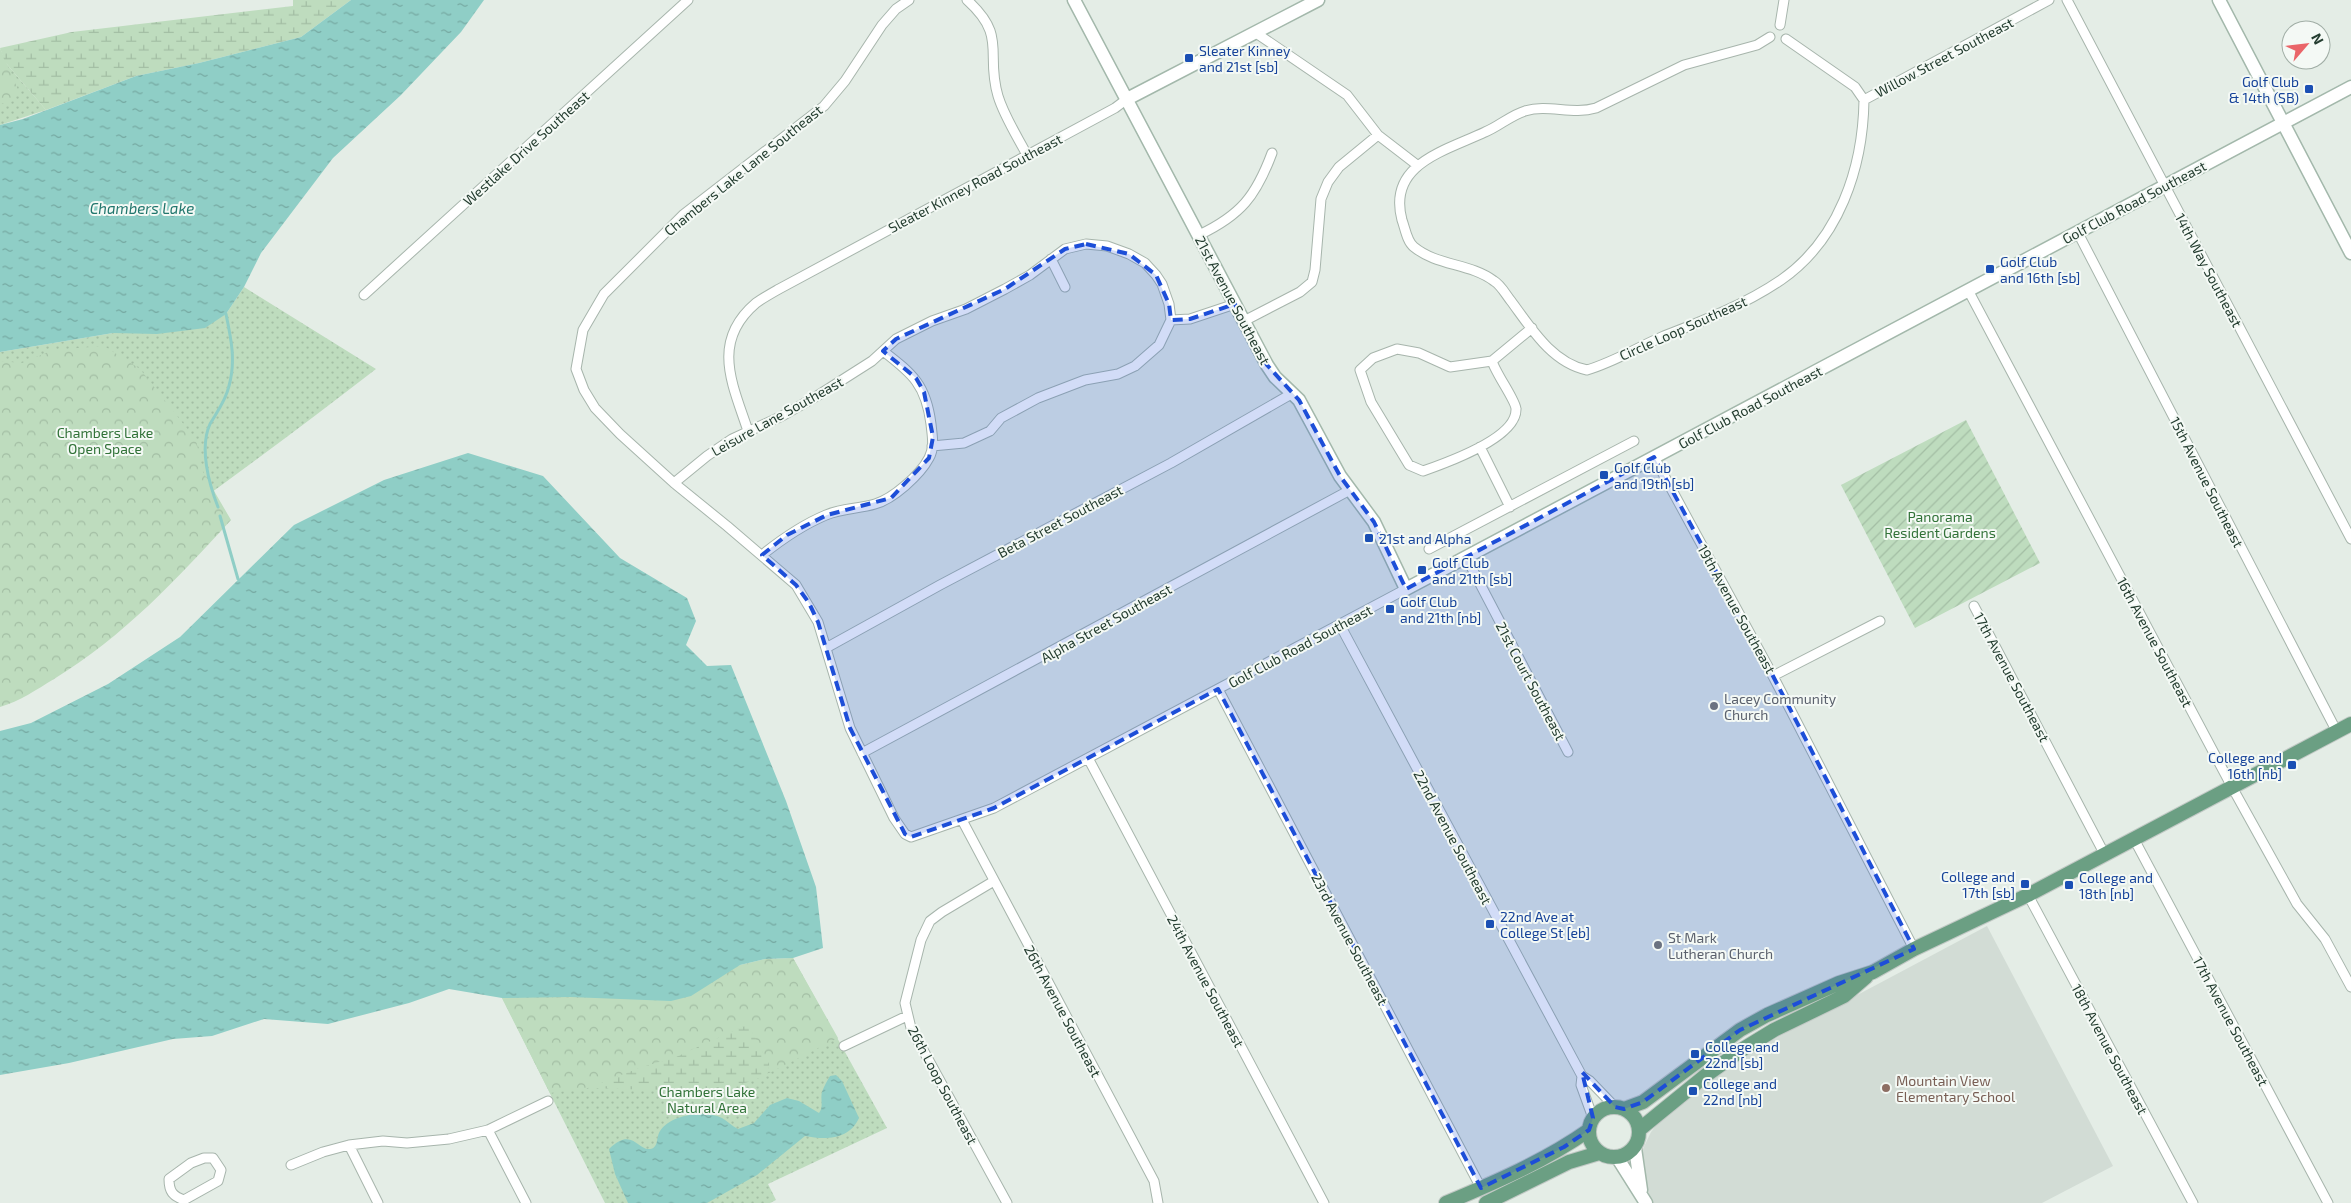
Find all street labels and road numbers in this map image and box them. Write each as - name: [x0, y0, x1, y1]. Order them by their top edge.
- street label: Willow Street Southeast: [1872, 13, 2016, 101]
- street label: Westlake Drive Southeast: [460, 87, 592, 209]
- street label: Chambers Lake Lane Southeast: [661, 101, 825, 239]
- street label: Sleater Kinney Road Southeast: [885, 130, 1065, 236]
- street label: Golf Club Road Southeast: [2059, 157, 2209, 247]
- street label: 14th Way Southeast: [2172, 210, 2246, 330]
- street label: 21st Avenue Southeast: [1192, 233, 1274, 367]
- street label: Circle Loop Southeast: [1617, 292, 1749, 364]
- street label: Golf Club Road Southeast: [1675, 362, 1825, 452]
- street label: Leisure Lane Southeast: [708, 373, 846, 459]
- street label: 15th Avenue Southeast: [2167, 414, 2247, 550]
- street label: Beta Street Southeast: [995, 481, 1125, 561]
- street label: 19th Avenue Southeast: [1694, 542, 1780, 676]
- street label: 16th Avenue Southeast: [2114, 574, 2196, 710]
- street label: Alpha Street Southeast: [1038, 580, 1174, 666]
- street label: Golf Club Road Southeast: [1225, 601, 1375, 691]
- street label: 17th Avenue Southeast: [1971, 609, 2053, 745]
- street label: 21st Court Southeast: [1493, 619, 1569, 743]
- street label: 22nd Avenue Southeast: [1410, 767, 1496, 907]
- street label: 23rd Avenue Southeast: [1308, 870, 1392, 1008]
- street label: 24th Avenue Southeast: [1164, 912, 1248, 1050]
- street label: 26th Avenue Southeast: [1021, 942, 1105, 1080]
- street label: 17th Avenue Southeast: [2190, 953, 2272, 1089]
- street label: 18th Avenue Southeast: [2068, 981, 2152, 1117]
- street label: 26th Loop Southeast: [905, 1023, 981, 1147]

